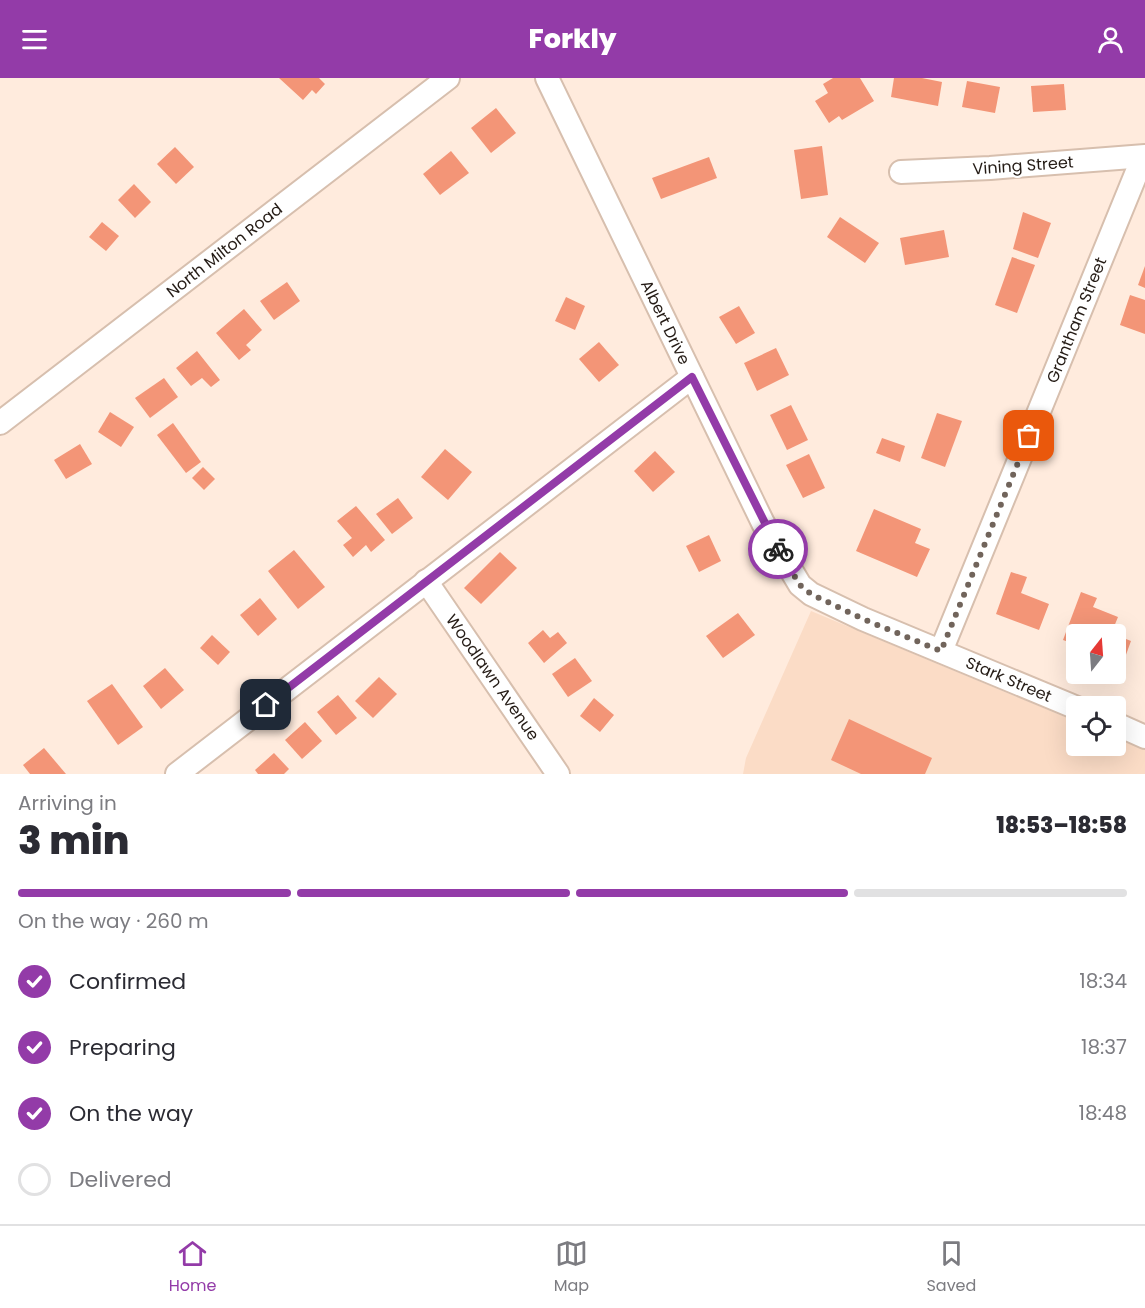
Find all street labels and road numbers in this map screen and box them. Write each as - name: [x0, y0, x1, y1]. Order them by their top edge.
- street label: Vining Street: [972, 150, 1074, 180]
- street label: North Milton Road: [161, 198, 287, 303]
- street label: Grantham Street: [1041, 254, 1112, 387]
- street label: Albert Drive: [635, 276, 696, 369]
- street label: Woodlawn Avenue: [440, 610, 545, 745]
- street label: Stark Street: [962, 651, 1056, 708]

